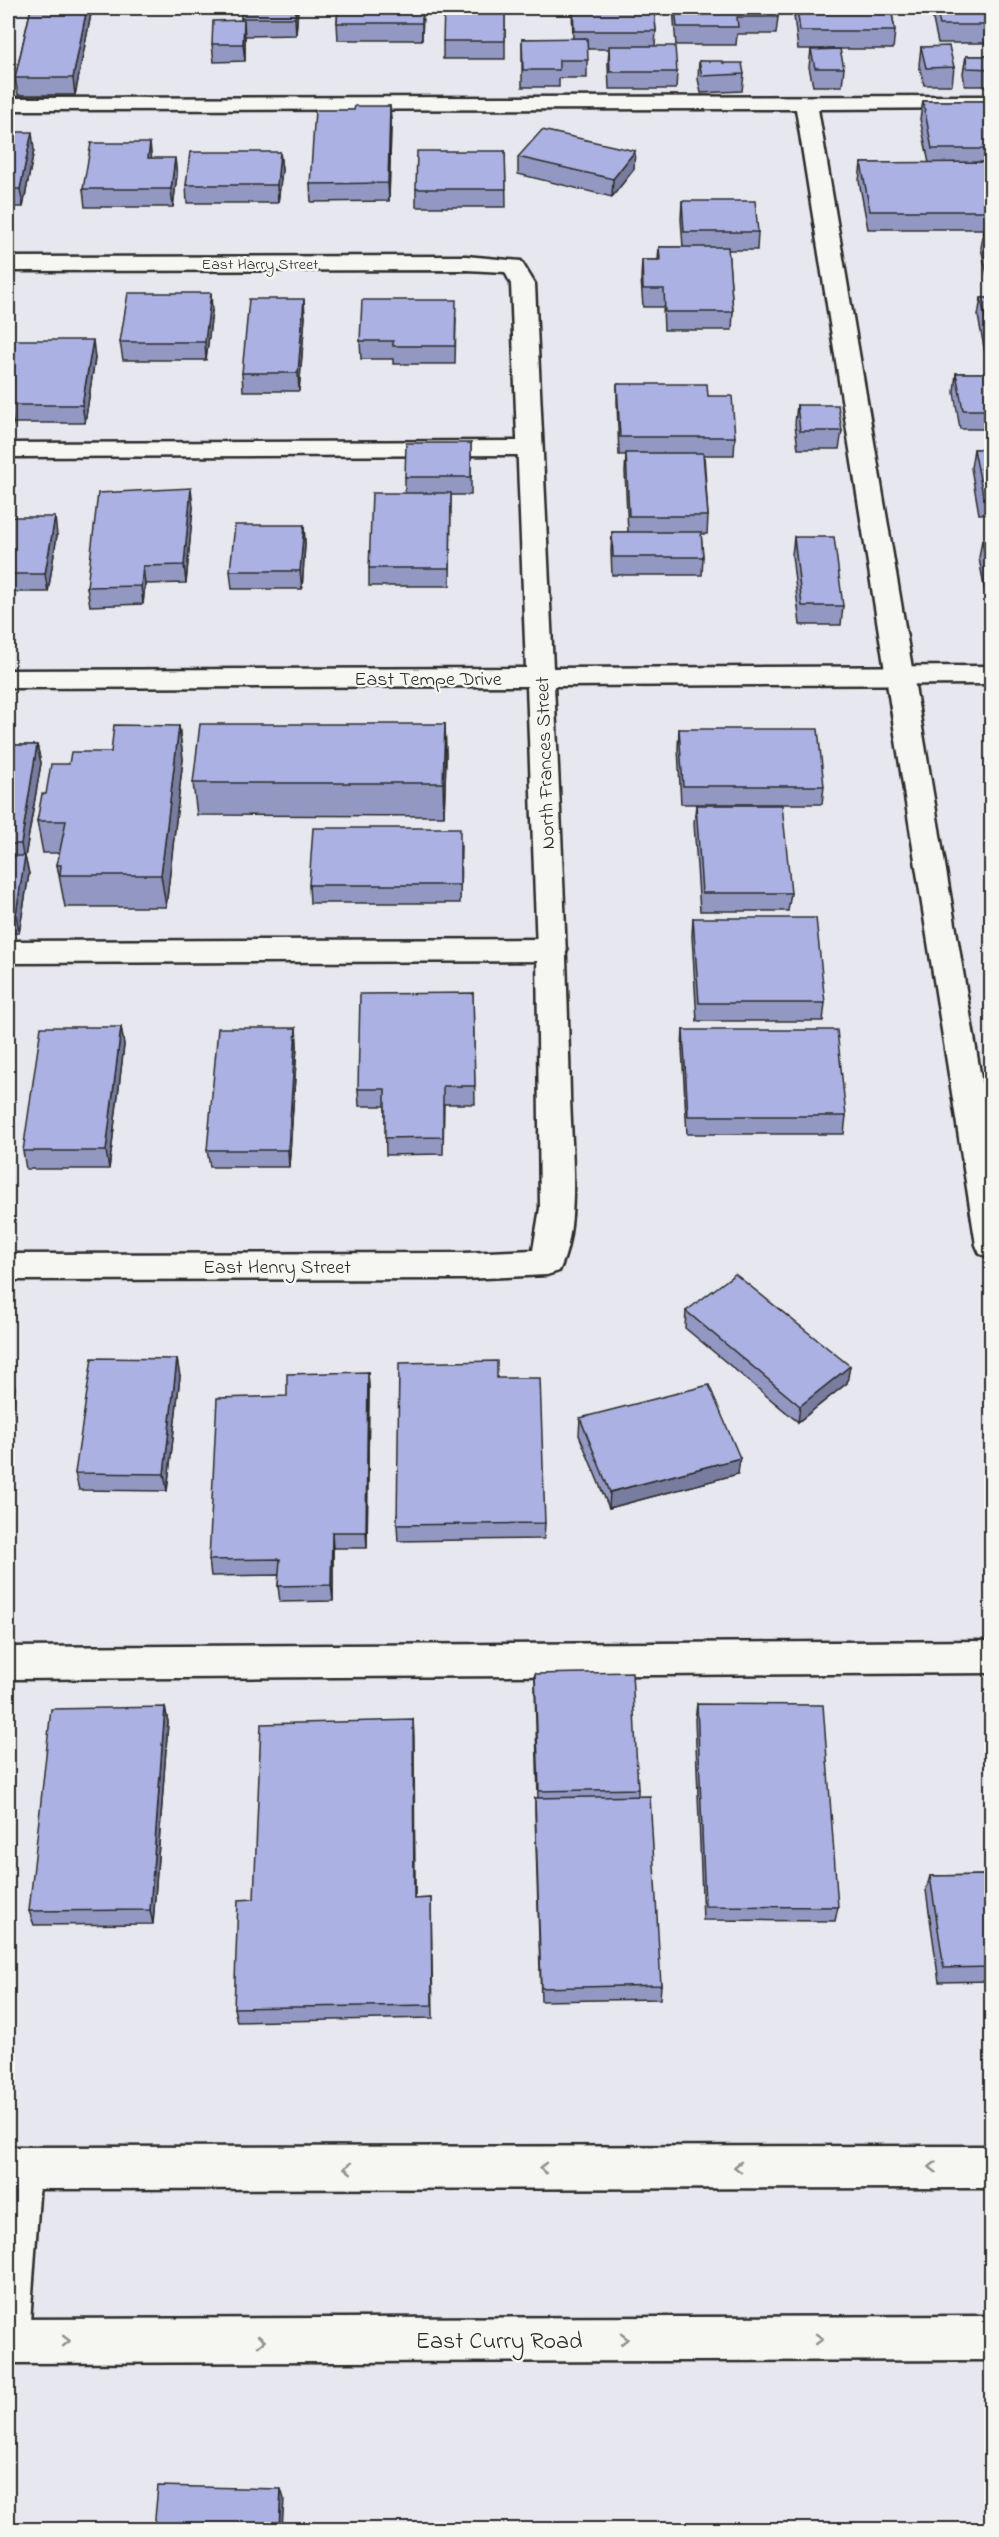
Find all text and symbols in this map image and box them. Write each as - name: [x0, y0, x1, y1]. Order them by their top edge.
- street label: East Harry Street: [202, 253, 319, 277]
- street label: East Tempe Drive: [354, 666, 502, 695]
- street label: North Frances Street: [529, 676, 564, 850]
- street label: East Henry Street: [203, 1254, 351, 1283]
- one-way arrow: [734, 2161, 743, 2173]
- one-way arrow: [929, 2161, 938, 2173]
- one-way arrow: [344, 2162, 353, 2174]
- one-way arrow: [539, 2162, 548, 2174]
- street label: East Curry Road: [415, 2325, 583, 2361]
- one-way arrow: [619, 2333, 628, 2345]
- one-way arrow: [814, 2333, 823, 2345]
- one-way arrow: [61, 2335, 70, 2347]
- one-way arrow: [256, 2335, 265, 2347]

